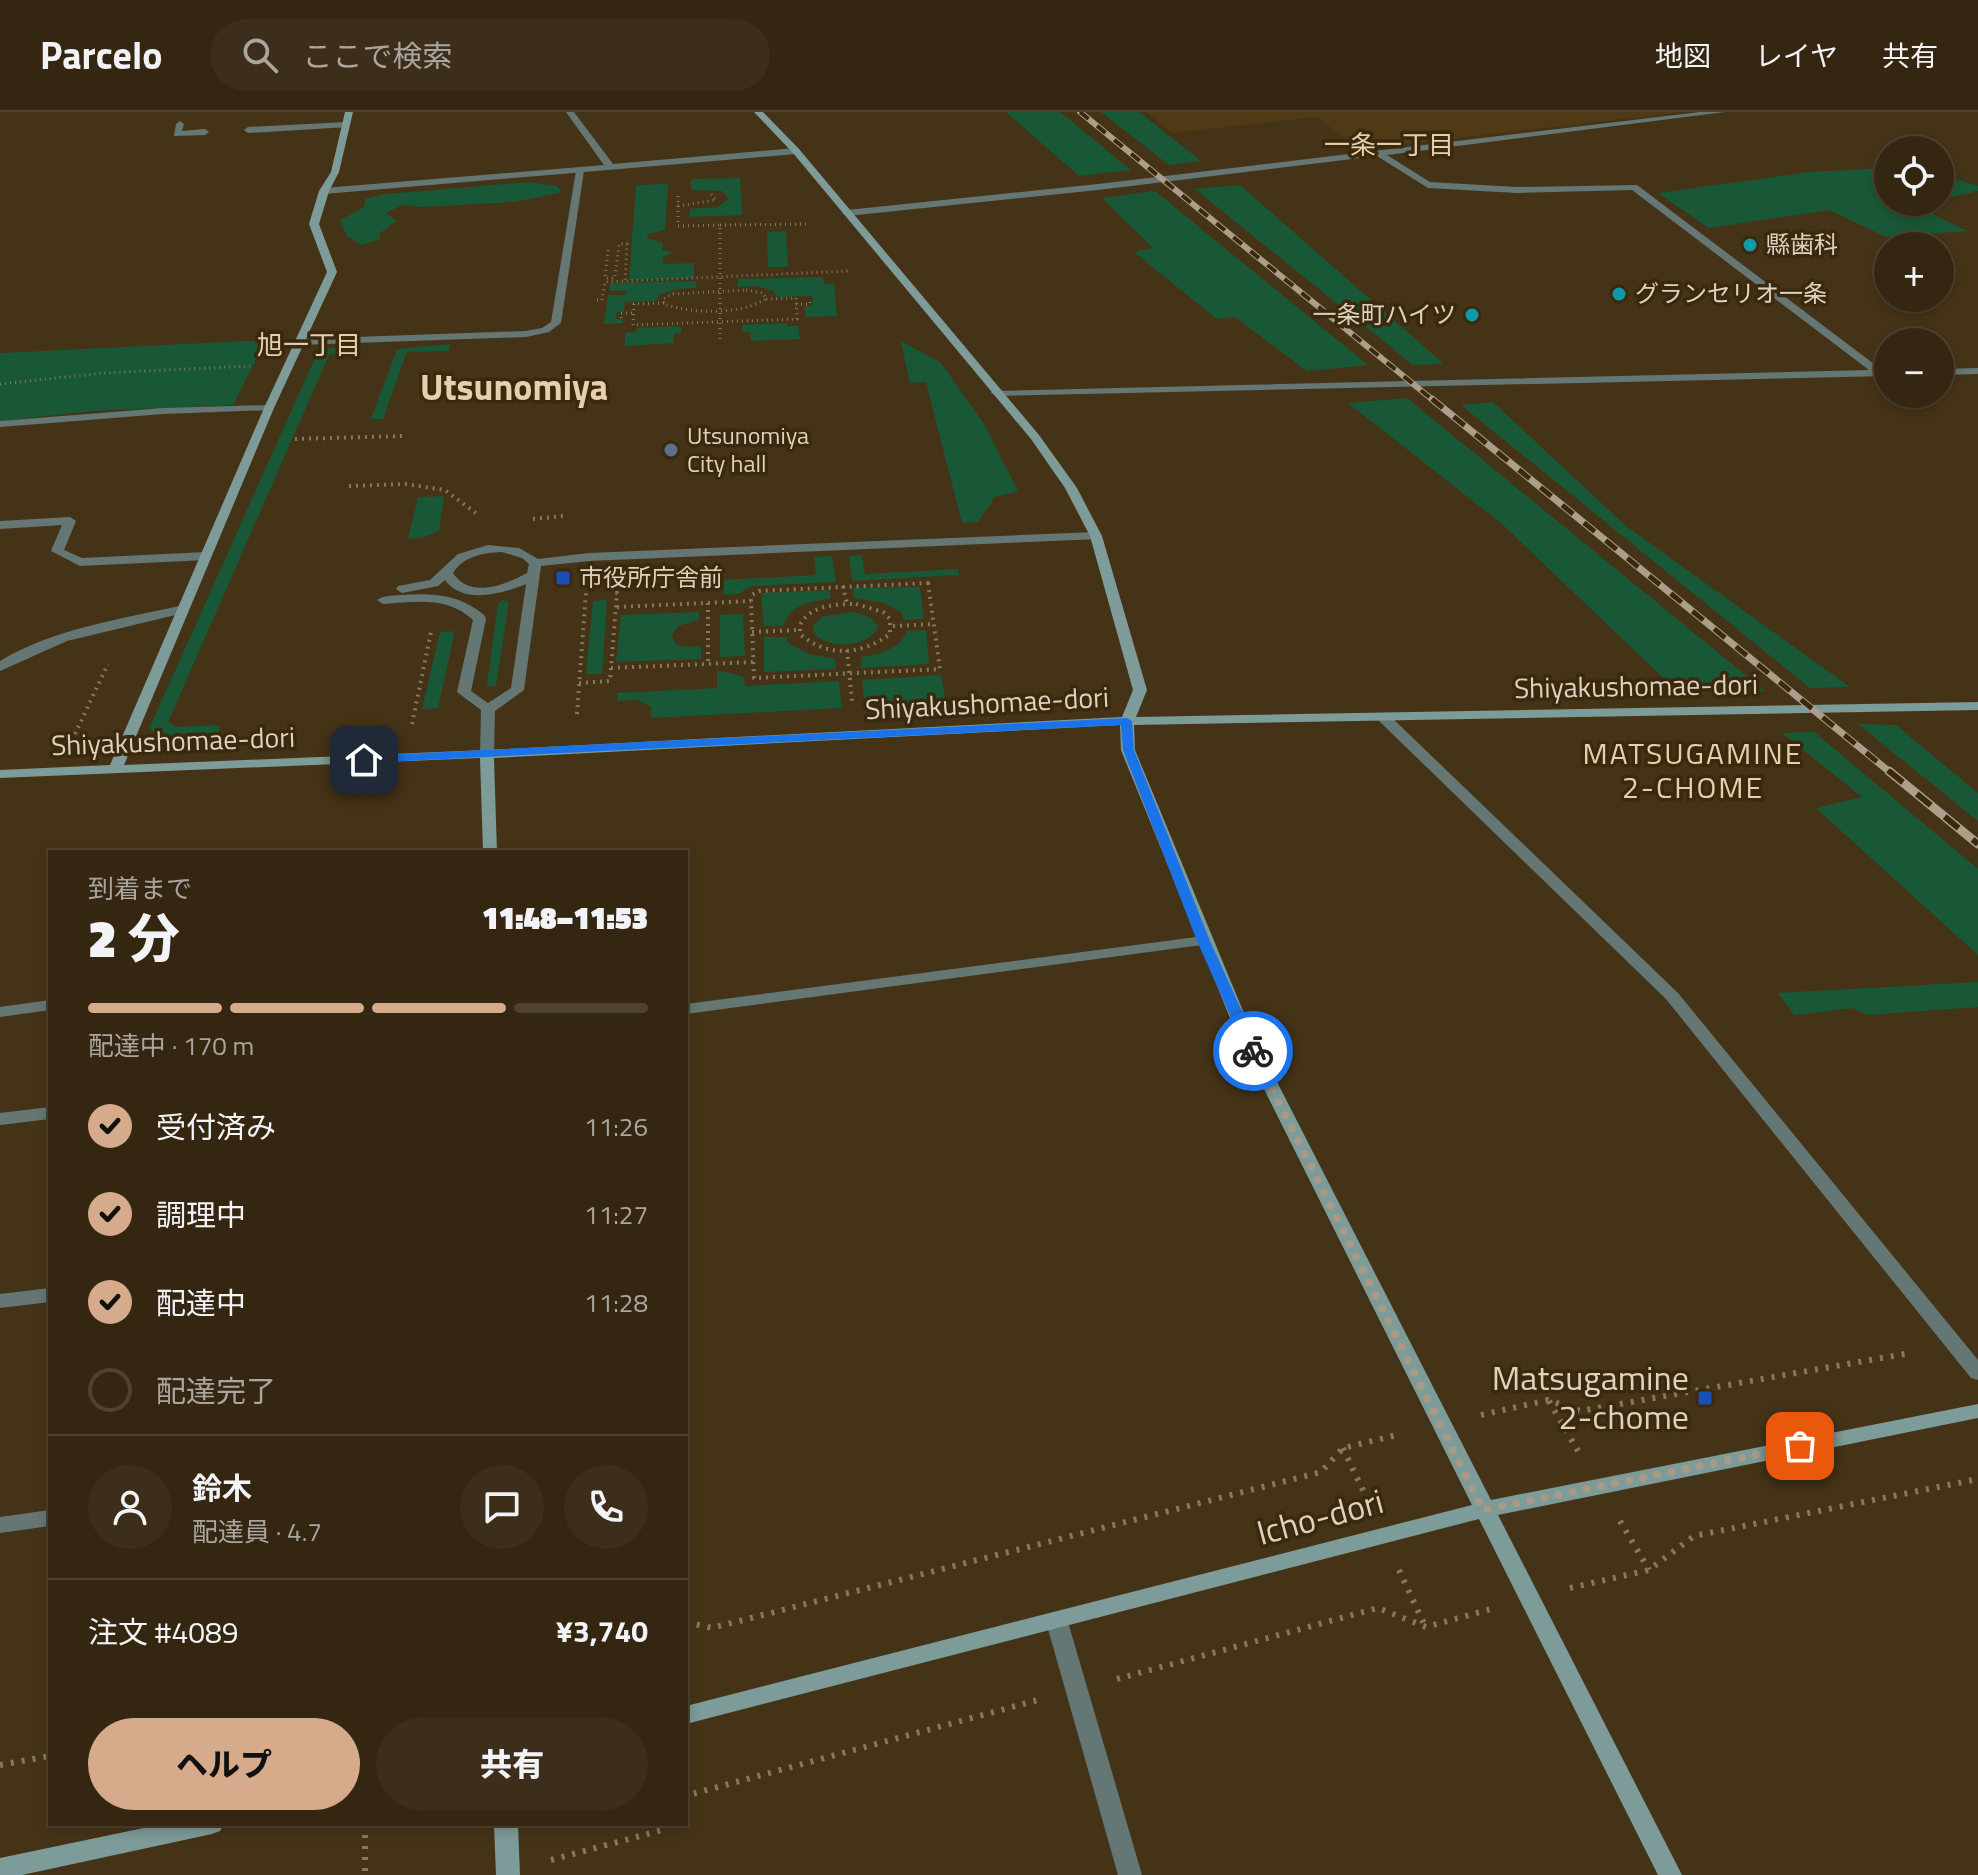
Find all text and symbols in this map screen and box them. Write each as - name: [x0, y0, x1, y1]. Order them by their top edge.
- search box: [210, 19, 770, 91]
- text: Parcelo: [40, 26, 162, 84]
- icon: search: [238, 33, 282, 77]
- text: ここで検索: [302, 33, 452, 79]
- text: 地図: [1655, 34, 1711, 77]
- text: レイヤ: [1755, 34, 1838, 77]
- text: 共有: [1882, 34, 1938, 77]
- district label: 一条一丁目: [1324, 125, 1454, 164]
- map controls: [1874, 136, 1954, 408]
- button: locate: [1874, 136, 1954, 216]
- place label: 縣歯科: [1766, 226, 1838, 262]
- button: +: [1874, 232, 1954, 312]
- marker: 縣歯科: [1741, 236, 1759, 254]
- place label: グランセリオ一条: [1635, 275, 1827, 311]
- marker: グランセリオ一条: [1610, 285, 1628, 303]
- place label: 一条町ハイツ: [1312, 296, 1456, 332]
- marker: 一条町ハイツ: [1463, 306, 1481, 324]
- district label: 旭一丁目: [257, 325, 361, 364]
- button: −: [1874, 328, 1954, 408]
- district label: Utsunomiya: [420, 359, 608, 414]
- place label: Utsunomiya City hall: [687, 417, 809, 481]
- marker: Utsunomiya City hall: [662, 441, 680, 459]
- place label: 市役所庁舎前: [579, 559, 723, 595]
- marker: 市役所庁舎前: [554, 569, 572, 587]
- street label: Shiyakushomae-dori: [1514, 662, 1758, 709]
- street label: Shiyakushomae-dori: [864, 675, 1110, 730]
- street label: Shiyakushomae-dori: [50, 715, 296, 766]
- pin: [330, 726, 398, 794]
- district label: MATSUGAMINE 2-CHOME: [1583, 730, 1803, 810]
- icon: home: [342, 738, 386, 782]
- text: 到着まで: [88, 869, 192, 908]
- text: 11:48–11:53: [482, 895, 648, 941]
- text: 2 分: [88, 898, 180, 977]
- courier: [1213, 1011, 1293, 1091]
- text: 配達中 · 170 m: [88, 1026, 254, 1065]
- icon: bike: [1231, 1029, 1275, 1073]
- icon: check: [88, 1104, 132, 1148]
- text: 受付済み: [156, 1104, 276, 1150]
- text: 11:26: [584, 1107, 648, 1146]
- icon: check: [88, 1192, 132, 1236]
- text: 調理中: [156, 1192, 246, 1238]
- text: 11:27: [584, 1195, 648, 1234]
- icon: check: [88, 1280, 132, 1324]
- text: 配達中: [156, 1280, 246, 1326]
- text: 11:28: [584, 1283, 648, 1322]
- place label: Matsugamine 2-chome: [1492, 1351, 1689, 1442]
- text: 配達完了: [156, 1368, 276, 1414]
- marker: Matsugamine 2-chome: [1696, 1389, 1714, 1407]
- pin: [1766, 1412, 1834, 1480]
- icon: bag: [1778, 1424, 1822, 1468]
- button: person: [88, 1465, 172, 1549]
- text: 鈴木: [192, 1465, 252, 1511]
- button: chat: [460, 1465, 544, 1549]
- button: phone: [564, 1465, 648, 1549]
- street label: Icho-dori: [1251, 1474, 1389, 1558]
- text: 配達員 · 4.7: [192, 1512, 322, 1551]
- text: ¥3,740: [556, 1608, 648, 1654]
- text: 注文 #4089: [88, 1609, 239, 1655]
- button: ヘルプ: [88, 1718, 360, 1810]
- button: 共有: [376, 1718, 648, 1810]

